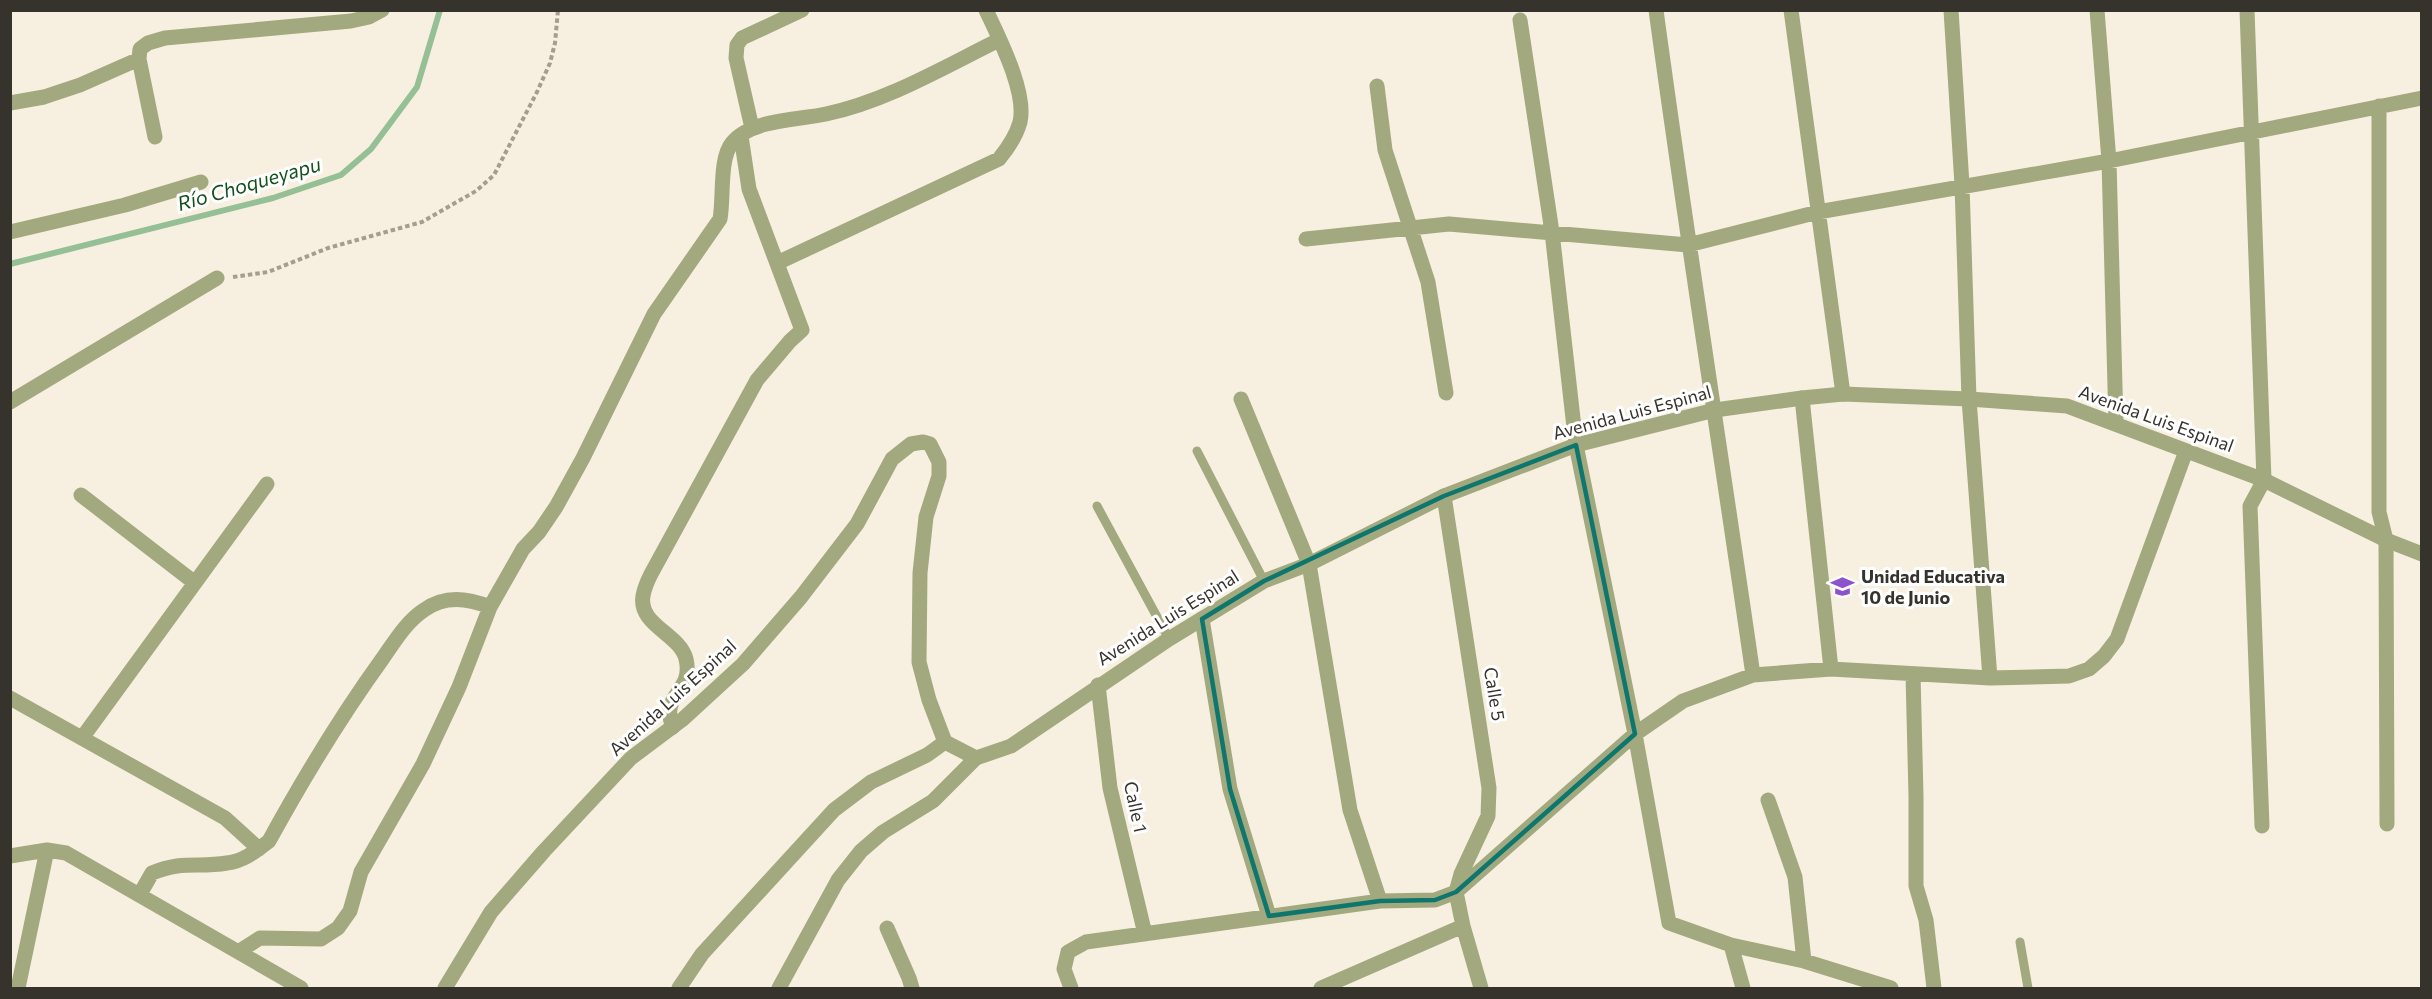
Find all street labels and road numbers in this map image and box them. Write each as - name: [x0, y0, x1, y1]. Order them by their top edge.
- street label: Avenida Luis Espinal: [1550, 380, 1713, 444]
- street label: Avenida Luis Espinal: [2076, 380, 2237, 456]
- street label: Avenida Luis Espinal: [1092, 565, 1243, 670]
- street label: Avenida Luis Espinal: [604, 634, 740, 760]
- street label: Calle 5: [1480, 665, 1510, 722]
- street label: Calle 1: [1120, 779, 1152, 834]

